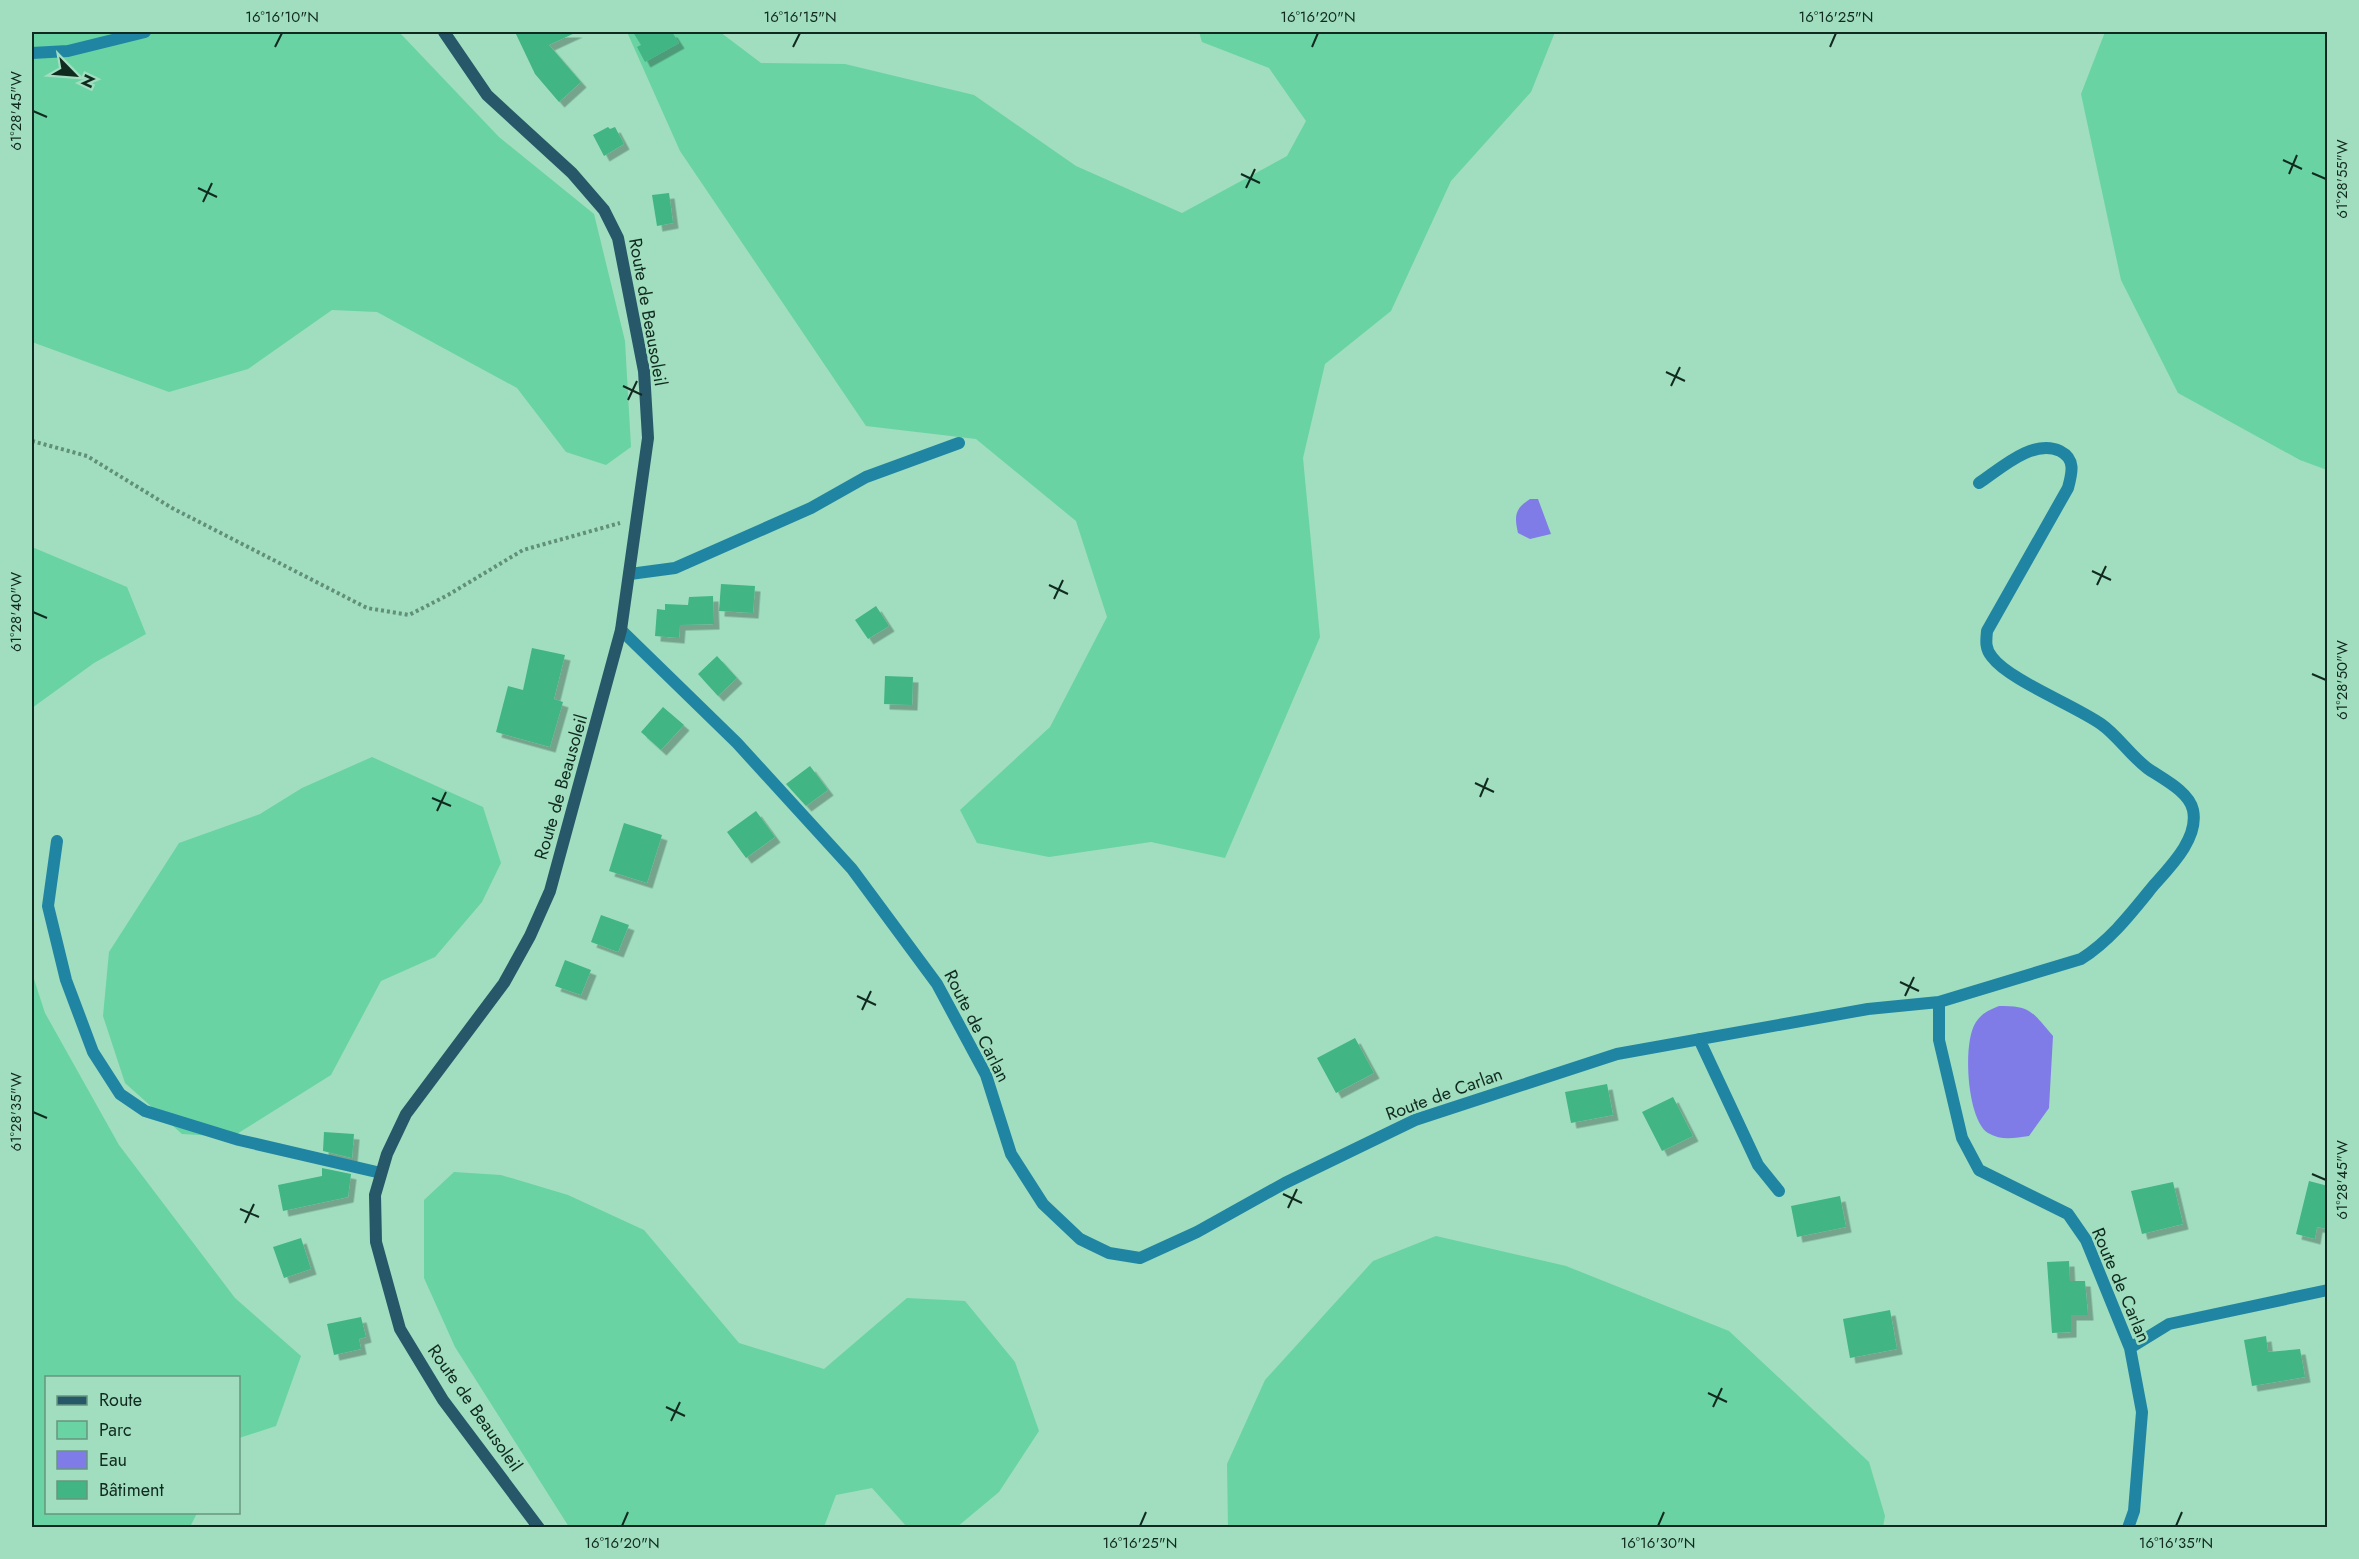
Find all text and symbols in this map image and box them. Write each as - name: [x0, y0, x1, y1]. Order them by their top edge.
- text: 16°16'10"N: [245, 6, 319, 28]
- text: 16°16'15"N: [763, 6, 837, 28]
- text: 16°16'20"N: [1280, 6, 1356, 28]
- text: 16°16'25"N: [1799, 6, 1873, 28]
- north arrow: [45, 45, 105, 105]
- text: 61°28'45"W: [5, 71, 27, 151]
- text: N: [75, 71, 101, 92]
- text: 61°28'55"W: [2331, 139, 2353, 219]
- street label: Route de Beausoleil: [622, 236, 674, 388]
- text: 61°28'40"W: [5, 572, 27, 652]
- text: 61°28'50"W: [2331, 640, 2353, 720]
- street label: Route de Beausoleil: [528, 711, 594, 863]
- street label: Route de Carlan: [938, 965, 1016, 1087]
- street label: Route de Carlan: [1382, 1061, 1506, 1127]
- text: 61°28'35"W: [5, 1072, 27, 1152]
- text: 61°28'45"W: [2331, 1140, 2353, 1220]
- street label: Route de Carlan: [2085, 1223, 2157, 1347]
- street label: Route de Beausoleil: [421, 1339, 529, 1477]
- legend: [45, 1376, 240, 1514]
- text: Route: [99, 1387, 142, 1413]
- text: Parc: [99, 1417, 132, 1443]
- text: Eau: [99, 1447, 127, 1473]
- text: Bâtiment: [99, 1477, 165, 1503]
- text: 16°16'20"N: [584, 1532, 660, 1554]
- text: 16°16'25"N: [1103, 1532, 1177, 1554]
- text: 16°16'30"N: [1620, 1532, 1696, 1554]
- text: 16°16'35"N: [2139, 1532, 2213, 1554]

